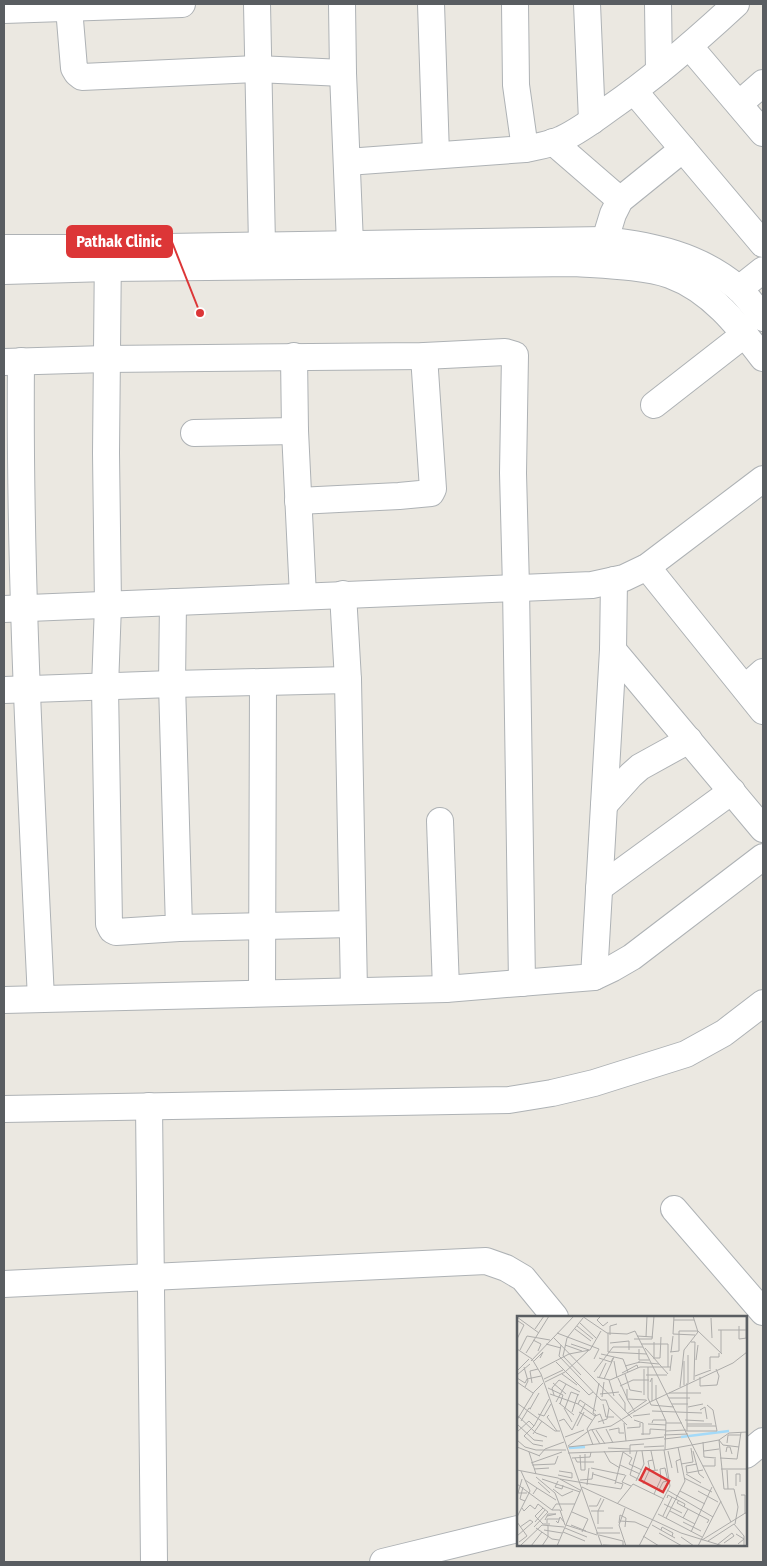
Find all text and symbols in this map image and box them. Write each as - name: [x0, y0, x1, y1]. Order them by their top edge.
- callout: Pathak Clinic: [67, 226, 172, 257]
- text: Pathak Clinic: [76, 232, 162, 251]
- inset map: [517, 1316, 747, 1546]

